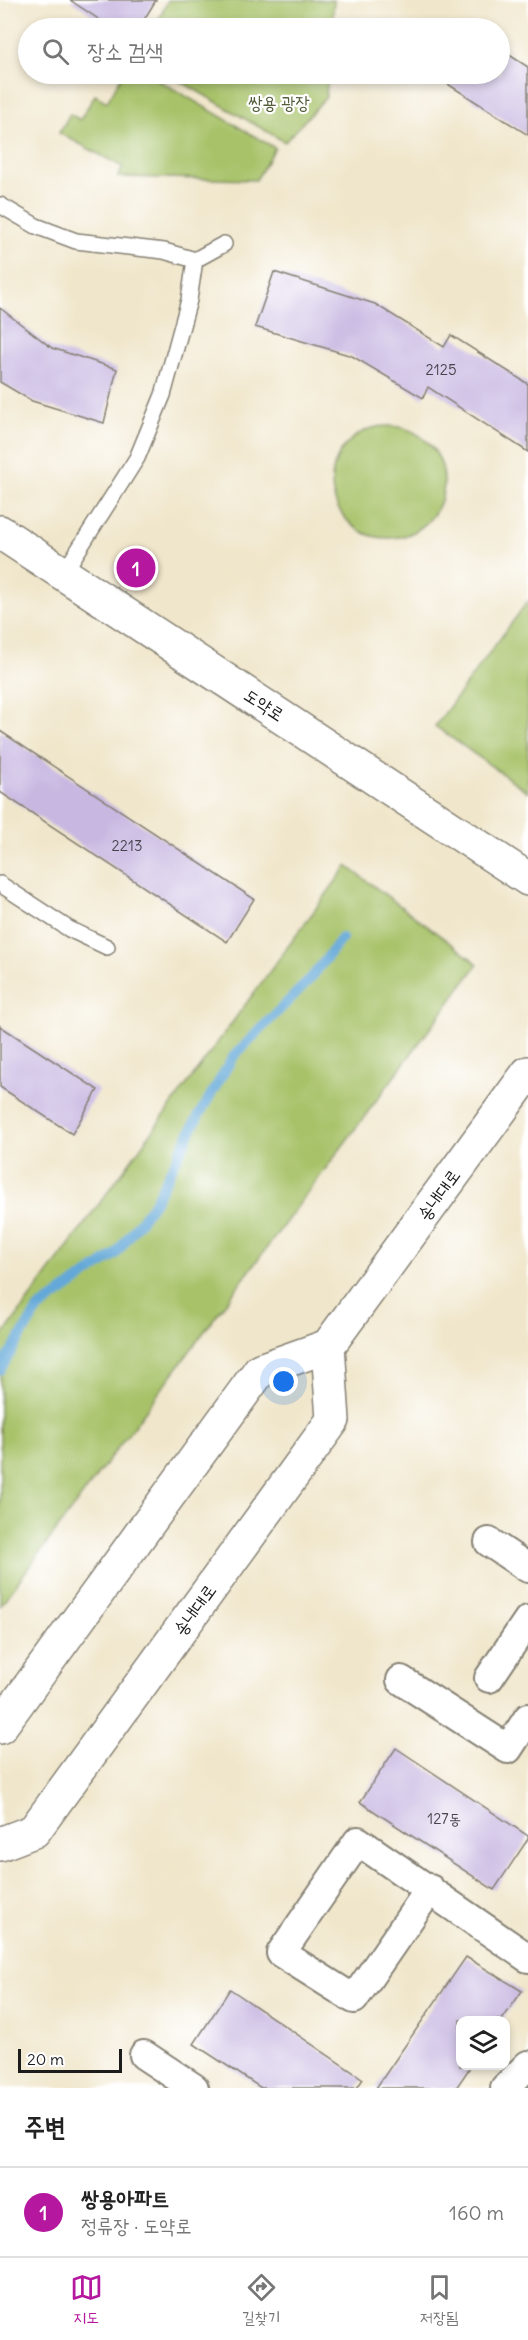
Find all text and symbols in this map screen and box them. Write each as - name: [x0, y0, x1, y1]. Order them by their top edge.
- search box: [18, 18, 510, 84]
- icon: search: [39, 35, 72, 68]
- text: 장소 검색: [87, 37, 163, 65]
- park label: 쌍용 광장: [248, 91, 310, 114]
- house number: 2125: [425, 360, 457, 379]
- pin: 1: [116, 546, 156, 590]
- street label: 도약로: [240, 683, 289, 726]
- house number: 2213: [112, 836, 142, 855]
- street label: 송내대로: [412, 1165, 465, 1225]
- your location: [269, 1367, 298, 1396]
- street label: 송내대로: [168, 1580, 221, 1640]
- house number: 127동: [427, 1809, 461, 1828]
- map controls: [456, 2016, 510, 2070]
- button: layers: [456, 2016, 510, 2070]
- scale bar: [18, 2046, 122, 2074]
- text: 20 m: [27, 2049, 64, 2069]
- text: 주변: [24, 2110, 66, 2143]
- text: 쌍용아파트: [81, 2184, 170, 2212]
- text: 1: [40, 2200, 47, 2225]
- text: 160 m: [449, 2200, 504, 2225]
- text: 정류장 · 도약로: [81, 2213, 192, 2238]
- tab: 지도: [70, 2271, 103, 2328]
- tab: 길찾기: [242, 2271, 281, 2328]
- tab: 저장됨: [420, 2271, 458, 2328]

